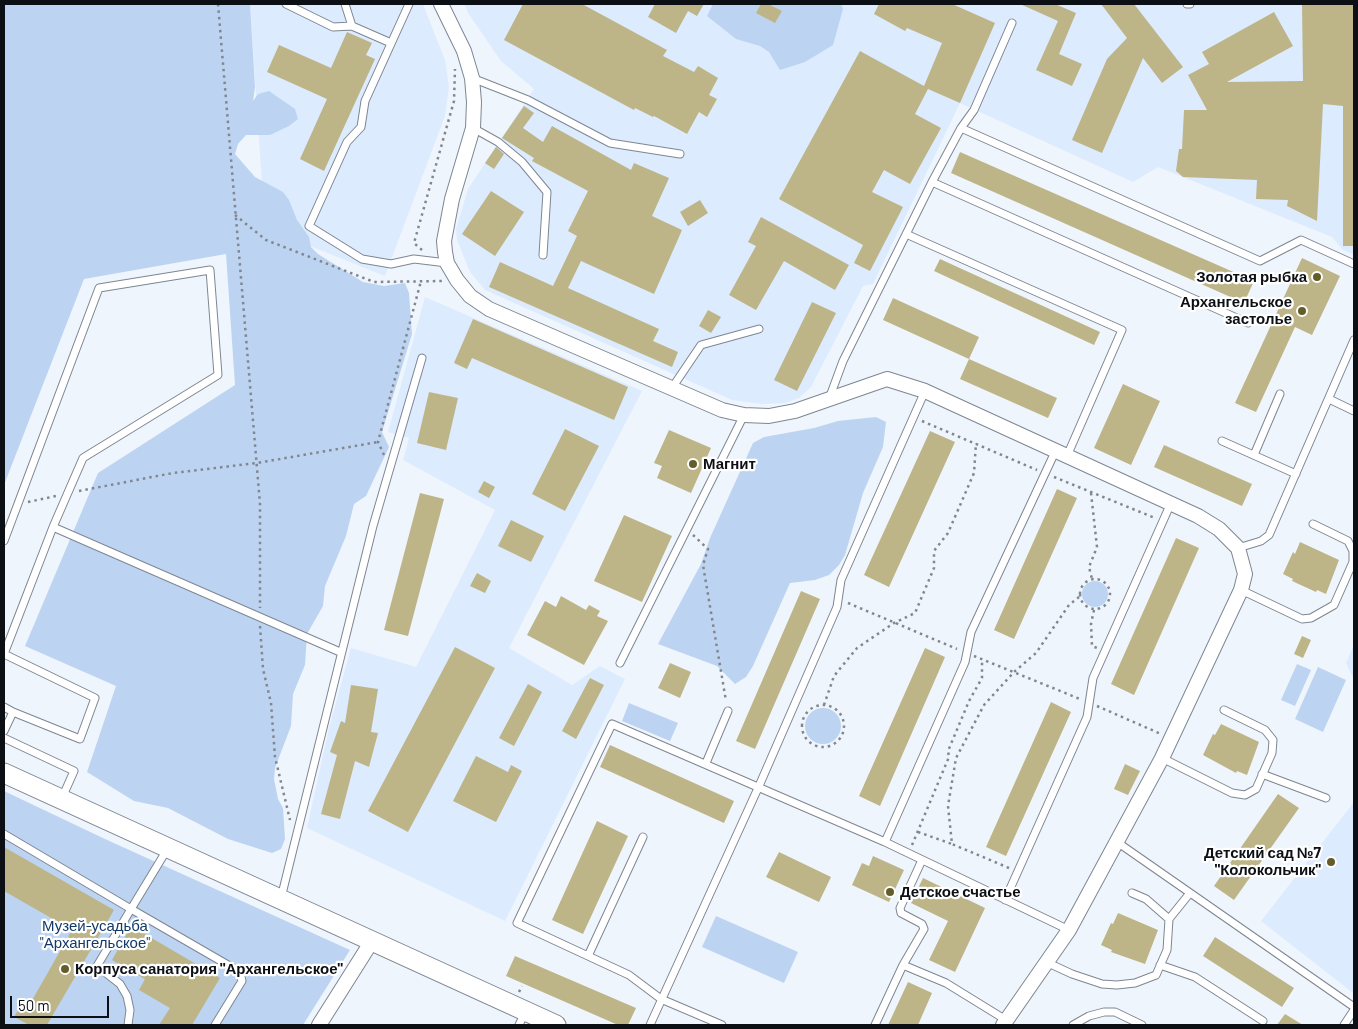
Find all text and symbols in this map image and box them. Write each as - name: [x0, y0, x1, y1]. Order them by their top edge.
- place label: Золотая рыбка: [1196, 268, 1307, 286]
- marker: Золотая рыбка: [1311, 271, 1323, 283]
- place label: Архангельское застолье: [1180, 293, 1292, 328]
- marker: Архангельское застолье: [1296, 305, 1308, 317]
- place label: Магнит: [703, 455, 756, 473]
- marker: Магнит: [687, 458, 699, 470]
- place label: Детский сад №7 "Колокольчик": [1204, 844, 1321, 879]
- marker: Детский сад №7 "Колокольчик": [1325, 856, 1337, 868]
- place label: Детское счастье: [900, 883, 1021, 901]
- marker: Детское счастье: [884, 886, 896, 898]
- park label: Музей-усадьба "Архангельское": [40, 917, 150, 952]
- place label: Корпуса санатория "Архангельское": [75, 960, 343, 978]
- marker: Корпуса санатория "Архангельское": [59, 963, 71, 975]
- scale bar: [12, 986, 111, 1018]
- text: 50 m: [18, 996, 50, 1014]

